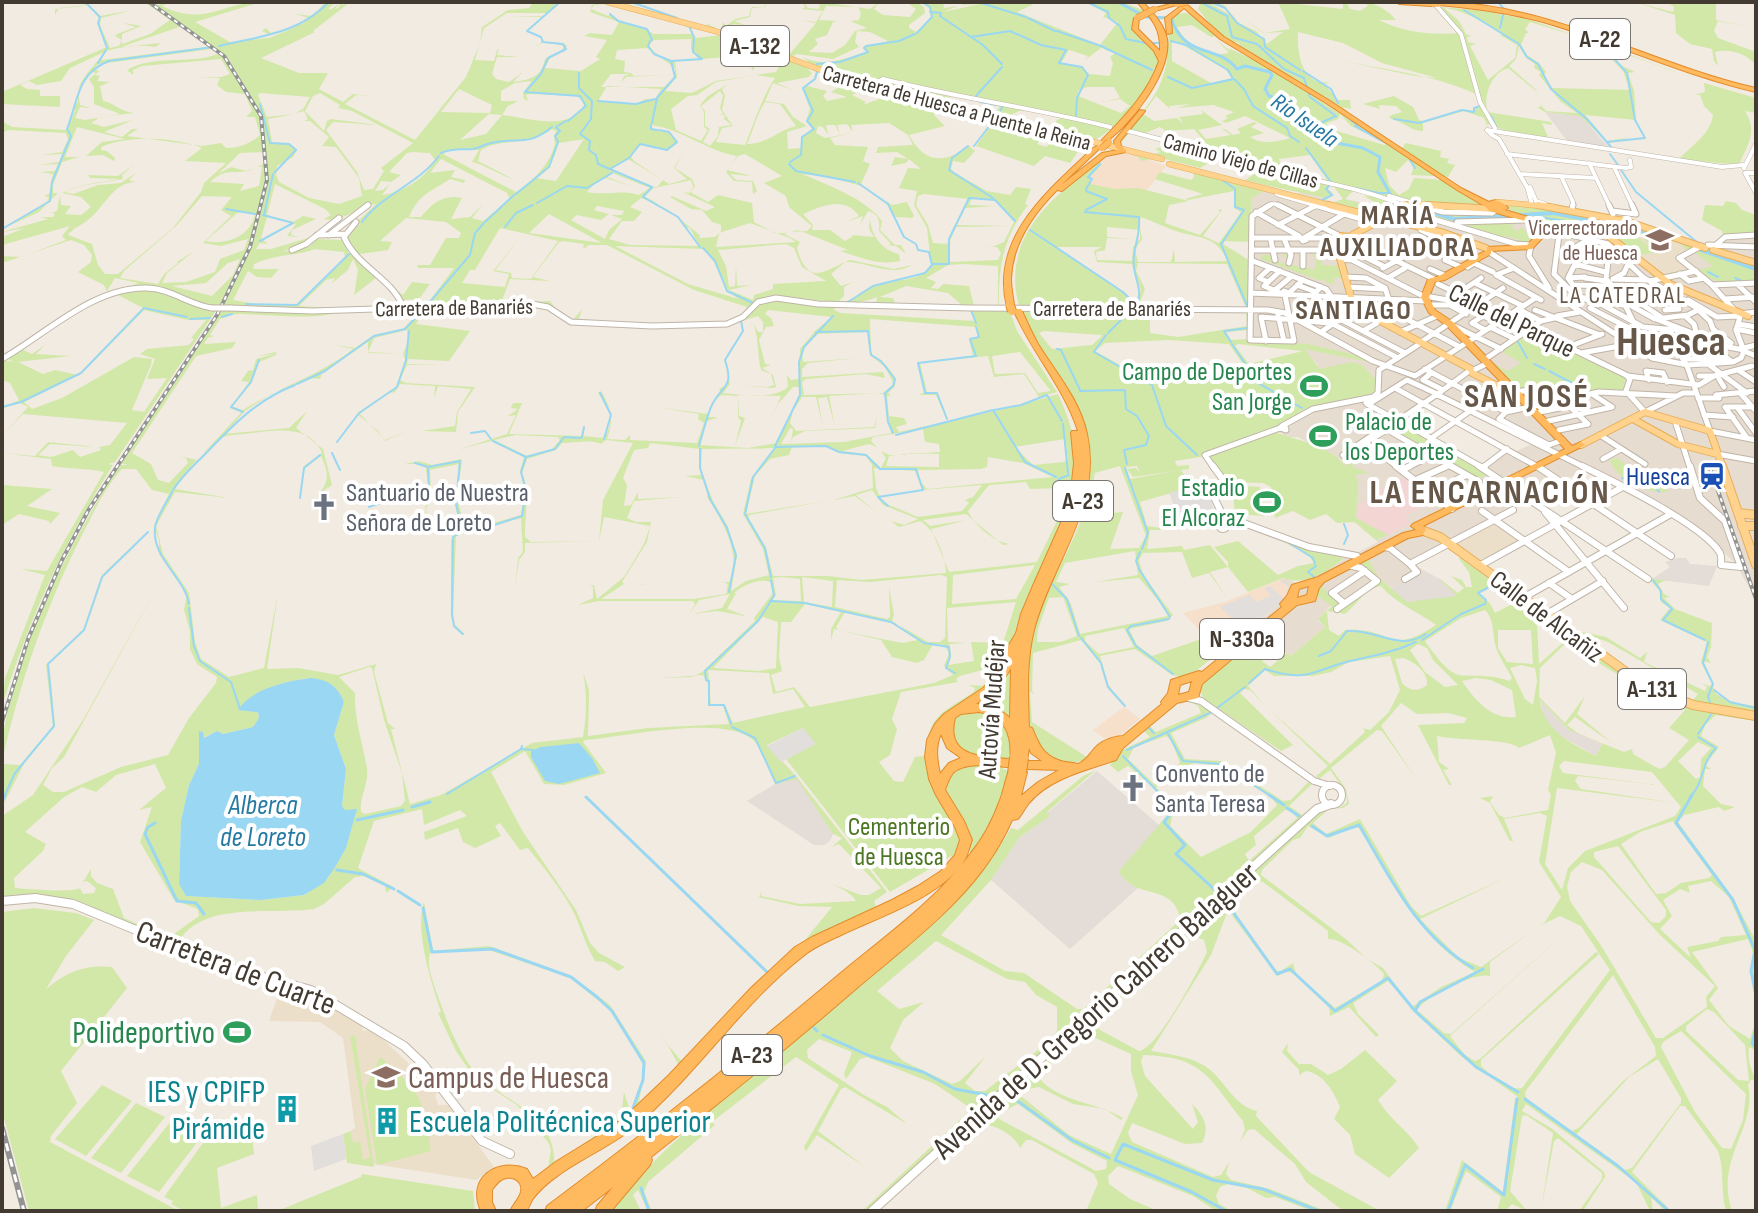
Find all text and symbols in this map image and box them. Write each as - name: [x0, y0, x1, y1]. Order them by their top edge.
- road number: A-22: [1570, 19, 1630, 59]
- road number: A-132: [721, 26, 789, 66]
- street label: Carretera de Huesca a Puente la Reina: [819, 60, 1094, 157]
- water label: Río Isuela: [1266, 87, 1344, 154]
- street label: Camino Viejo de Cillas: [1160, 128, 1321, 195]
- district label: MARÍA AUXILIADORA: [1319, 199, 1476, 264]
- place label: Vicerrectorado de Huesca: [1528, 215, 1638, 267]
- school or university icon: Vicerrectorado de Huesca: [1645, 225, 1675, 255]
- street label: Calle del Parque: [1443, 277, 1579, 365]
- district label: LA CATEDRAL: [1559, 281, 1687, 310]
- street label: Carretera de Banariés: [375, 294, 533, 323]
- district label: SANTIAGO: [1295, 294, 1413, 327]
- street label: Carretera de Banariés: [1033, 296, 1191, 323]
- district label: Huesca: [1616, 317, 1726, 368]
- place label: Campo de Deportes San Jorge: [1122, 357, 1292, 418]
- sports icon: Campo de Deportes San Jorge: [1299, 371, 1329, 401]
- district label: SAN JOSÉ: [1464, 376, 1590, 417]
- place label: Palacio de los Deportes: [1345, 407, 1454, 468]
- sports icon: Palacio de los Deportes: [1308, 421, 1338, 451]
- station icon: Huesca: [1697, 461, 1727, 491]
- place label: Huesca: [1626, 462, 1690, 493]
- district label: LA ENCARNACIÓN: [1369, 472, 1611, 513]
- place label: Estadio El Alcoraz: [1162, 473, 1245, 534]
- place label: Santuario de Nuestra Señora de Loreto: [346, 478, 529, 539]
- road number: A-23: [1053, 481, 1113, 521]
- sports icon: Estadio El Alcoraz: [1252, 487, 1282, 517]
- church icon: Santuario de Nuestra Señora de Loreto: [309, 492, 339, 522]
- street label: Calle de Alcañiz: [1483, 565, 1609, 670]
- road number: N-330a: [1200, 619, 1284, 659]
- street label: Autovía Mudéjar: [972, 638, 1013, 781]
- road number: A-131: [1618, 669, 1686, 709]
- place label: Convento de Santa Teresa: [1155, 759, 1265, 820]
- church icon: Convento de Santa Teresa: [1118, 773, 1148, 803]
- water label: Alberca de Loreto: [220, 789, 307, 854]
- park label: Cementerio de Huesca: [848, 812, 950, 873]
- street label: Avenida de D. Gregorio Cabrero Balaguer: [924, 854, 1267, 1169]
- street label: Carretera de Cuarte: [130, 912, 341, 1024]
- place label: Polideportivo: [72, 1014, 215, 1053]
- sports icon: Polideportivo: [222, 1017, 252, 1047]
- road number: A-23: [722, 1035, 782, 1075]
- place label: Campus de Huesca: [408, 1059, 609, 1098]
- school or university icon: Campus de Huesca: [371, 1062, 401, 1092]
- place label: IES y CPIFP Pirámide: [148, 1073, 265, 1149]
- building icon: IES y CPIFP Pirámide: [272, 1094, 302, 1124]
- place label: Escuela Politécnica Superior: [409, 1103, 711, 1142]
- building icon: Escuela Politécnica Superior: [372, 1106, 402, 1136]

